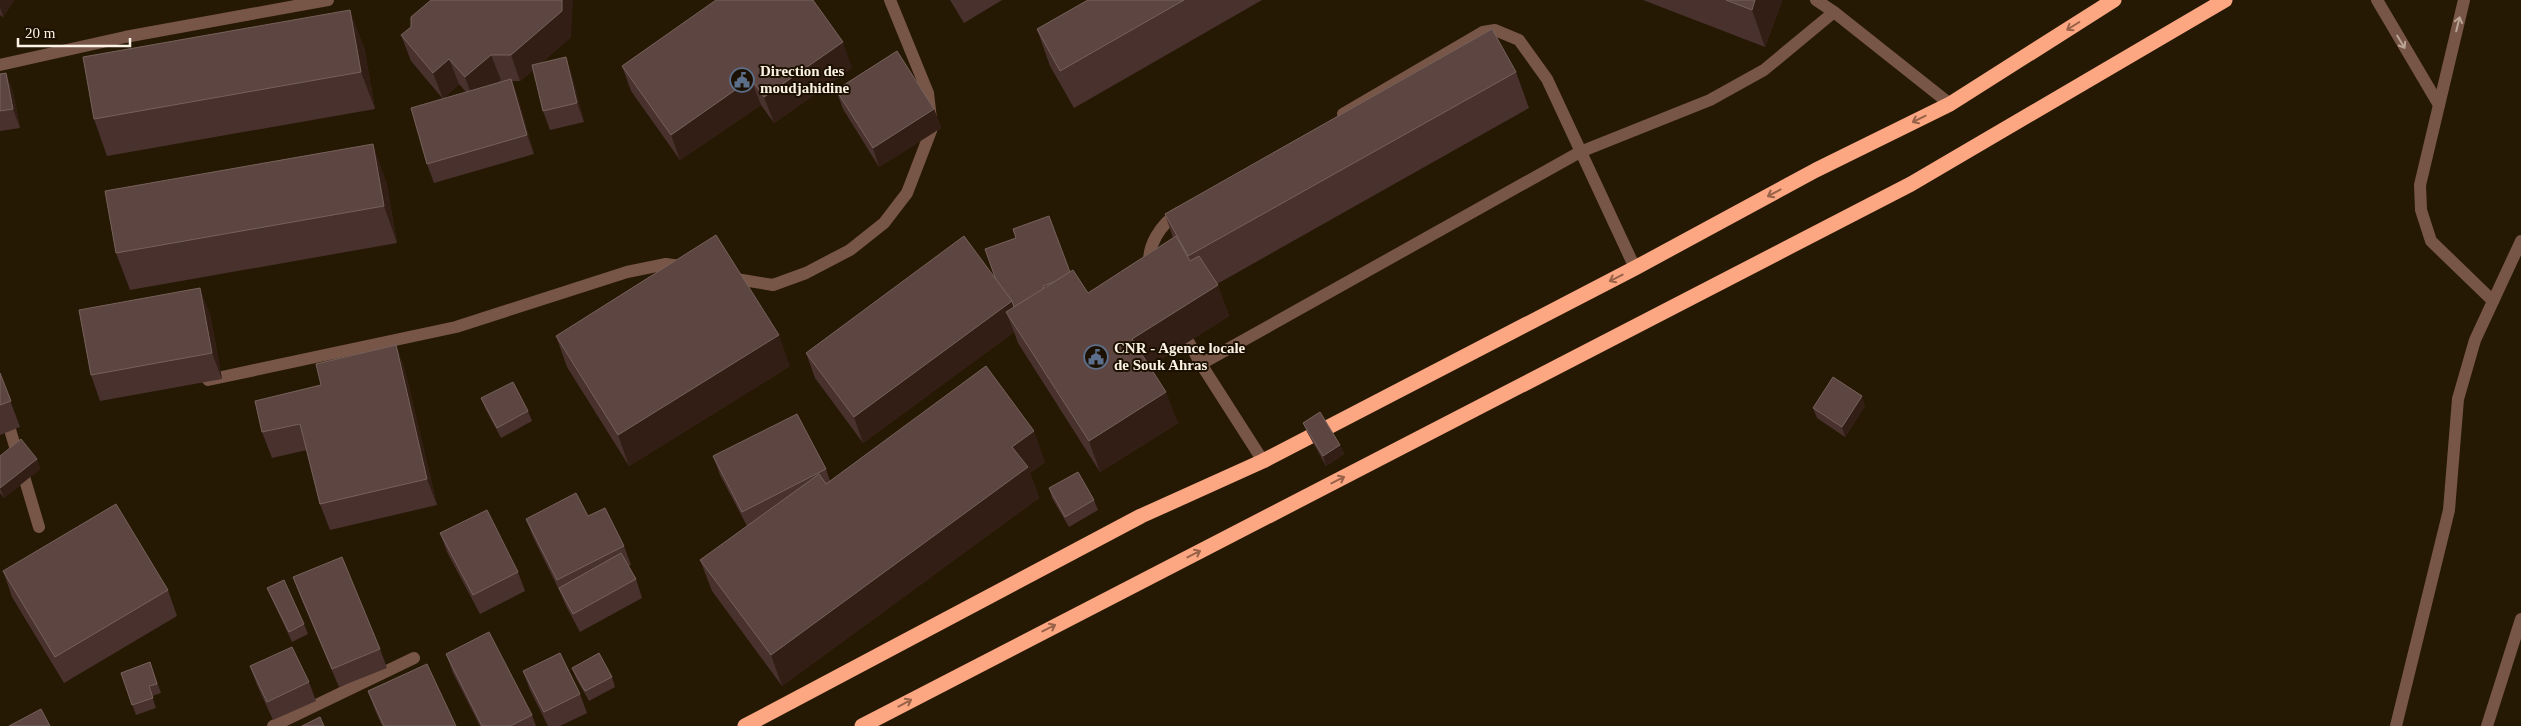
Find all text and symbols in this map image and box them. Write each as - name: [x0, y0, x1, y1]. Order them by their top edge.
- scale bar: [18, 15, 130, 47]
- one-way arrow: [2454, 16, 2463, 32]
- one-way arrow: [2066, 21, 2080, 31]
- text: 20 m: [25, 25, 56, 41]
- one-way arrow: [2397, 34, 2407, 49]
- place label: Direction des moudjahidine: [760, 63, 850, 96]
- public building icon: Direction des moudjahidine: [729, 67, 755, 93]
- one-way arrow: [1912, 115, 1927, 124]
- one-way arrow: [1767, 188, 1782, 198]
- one-way arrow: [1608, 273, 1623, 283]
- place label: CNR - Agence locale de Souk Ahras: [1114, 340, 1246, 373]
- public building icon: CNR - Agence locale de Souk Ahras: [1083, 344, 1109, 370]
- one-way arrow: [1330, 475, 1345, 484]
- one-way arrow: [1186, 549, 1201, 559]
- one-way arrow: [1041, 623, 1056, 632]
- one-way arrow: [897, 698, 912, 707]

